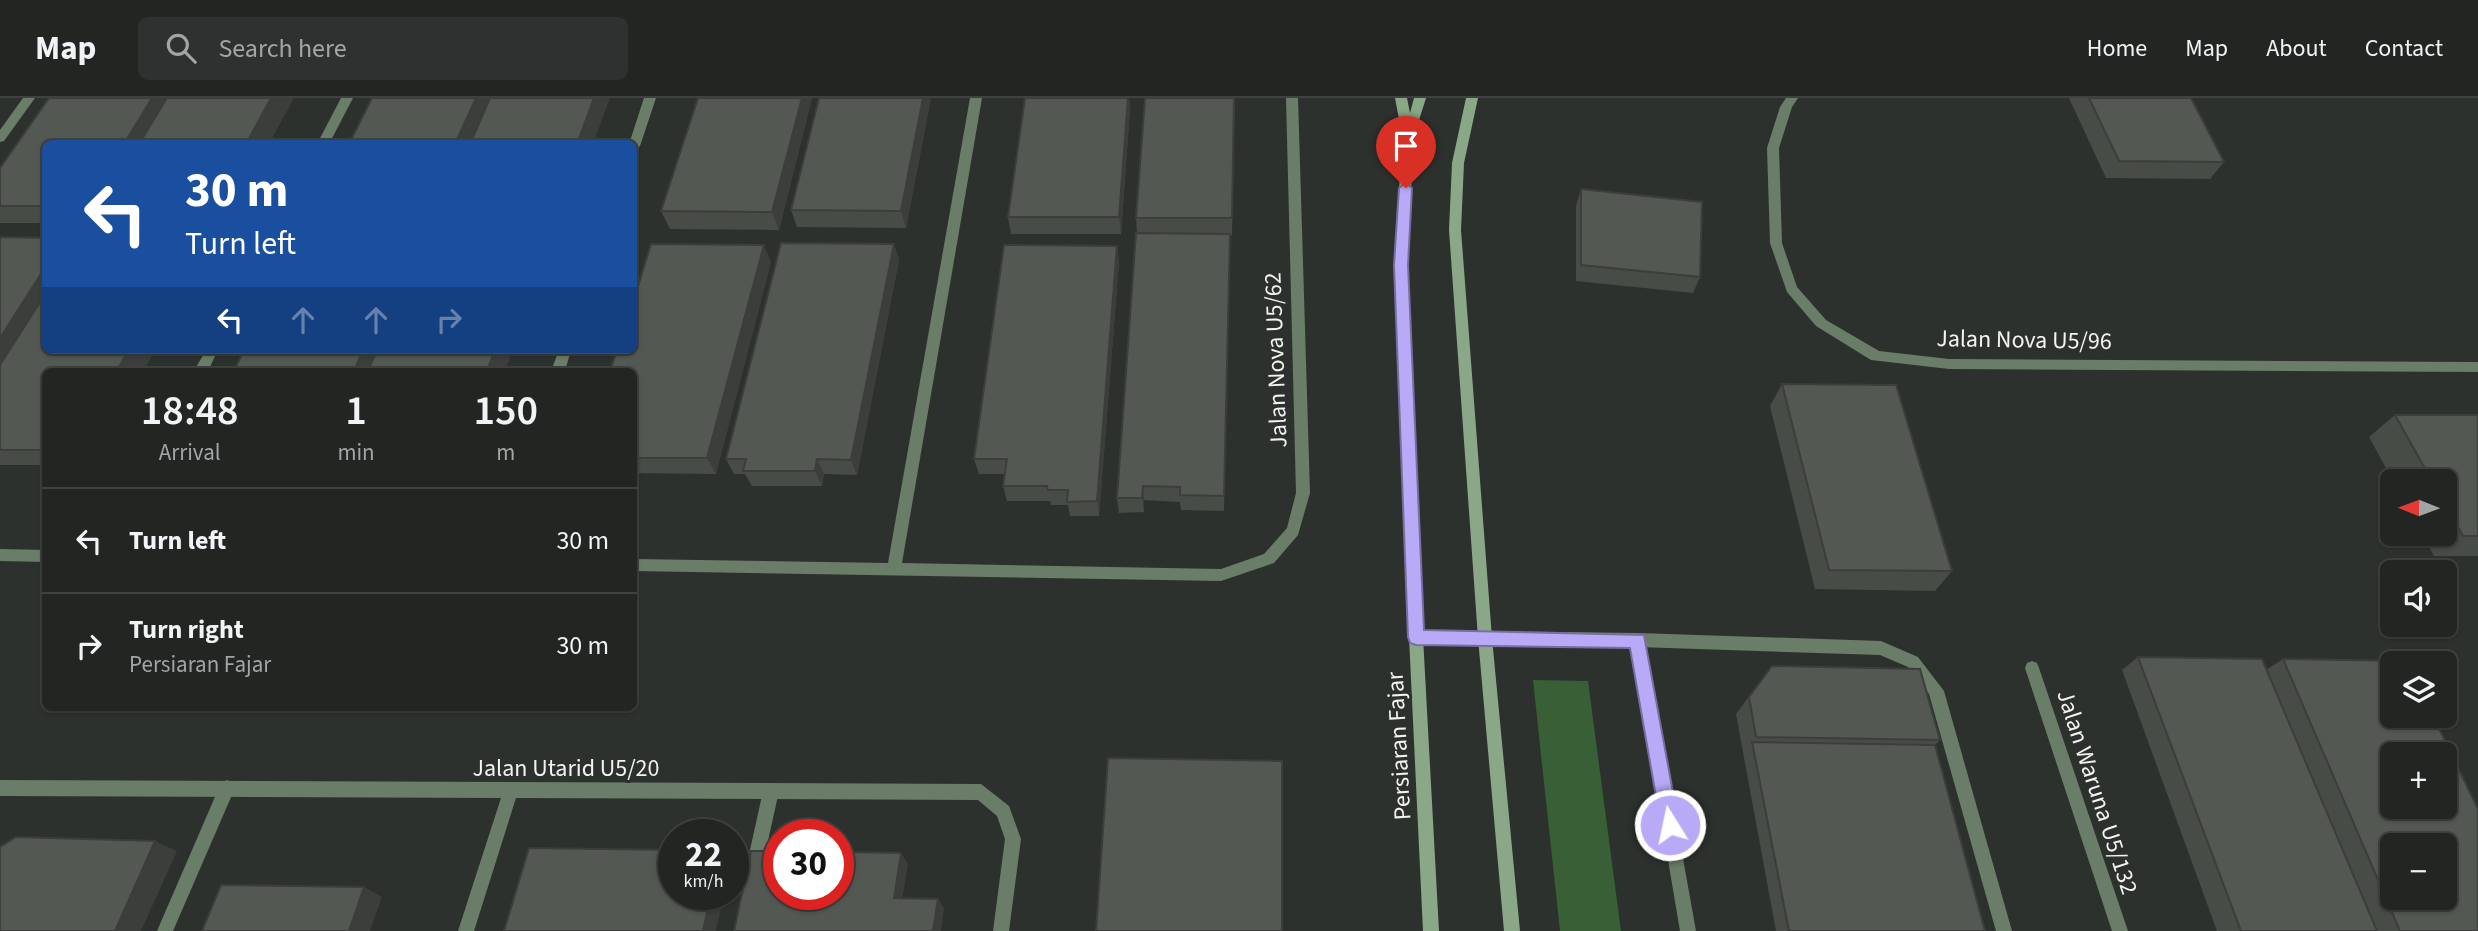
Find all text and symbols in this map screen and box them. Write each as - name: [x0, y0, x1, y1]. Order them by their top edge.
- search box: [138, 17, 628, 80]
- text: Map: [35, 25, 96, 72]
- icon: search: [162, 29, 200, 67]
- text: Search here: [218, 30, 347, 67]
- text: Home: [2087, 31, 2147, 66]
- text: Map: [2185, 31, 2228, 66]
- text: About: [2266, 31, 2327, 66]
- text: Contact: [2365, 31, 2443, 66]
- pin: [1376, 116, 1436, 188]
- icon: arrive: [1387, 127, 1425, 165]
- text: 30 m: [185, 156, 289, 226]
- icon: left: [70, 168, 161, 259]
- text: Turn left: [185, 221, 296, 267]
- street label: Jalan Nova U5/62: [1255, 272, 1297, 448]
- icon: left: [211, 301, 249, 339]
- icon: ahead: [284, 301, 322, 339]
- icon: ahead: [357, 301, 395, 339]
- icon: right: [430, 301, 468, 339]
- street label: Jalan Nova U5/96: [1936, 321, 2112, 359]
- text: 18:48: [141, 381, 239, 441]
- text: 1: [345, 381, 367, 441]
- text: 150: [474, 381, 538, 441]
- text: Arrival: [159, 436, 221, 469]
- text: min: [337, 436, 375, 469]
- text: m: [496, 436, 515, 469]
- north arrow: [2380, 469, 2457, 546]
- map controls: [2380, 469, 2457, 910]
- icon: left: [70, 522, 108, 560]
- text: Turn left: [129, 522, 226, 559]
- text: 30 m: [556, 522, 609, 559]
- button: sound: [2380, 560, 2457, 637]
- text: Turn right: [129, 611, 244, 648]
- icon: right: [70, 627, 108, 665]
- text: 30 m: [556, 627, 609, 664]
- text: Persiaran Fajar: [129, 648, 271, 681]
- button: layers: [2380, 651, 2457, 728]
- street label: Persiaran Fajar: [1378, 670, 1420, 821]
- street label: Jalan Waruna U5/132: [2047, 685, 2147, 899]
- button: +: [2380, 742, 2457, 819]
- street label: Jalan Utarid U5/20: [473, 751, 659, 786]
- position arrow: [1633, 788, 1707, 862]
- speed limit sign: 30: [763, 819, 854, 910]
- text: 22: [685, 830, 722, 880]
- button: −: [2380, 833, 2457, 910]
- text: km/h: [684, 869, 723, 894]

